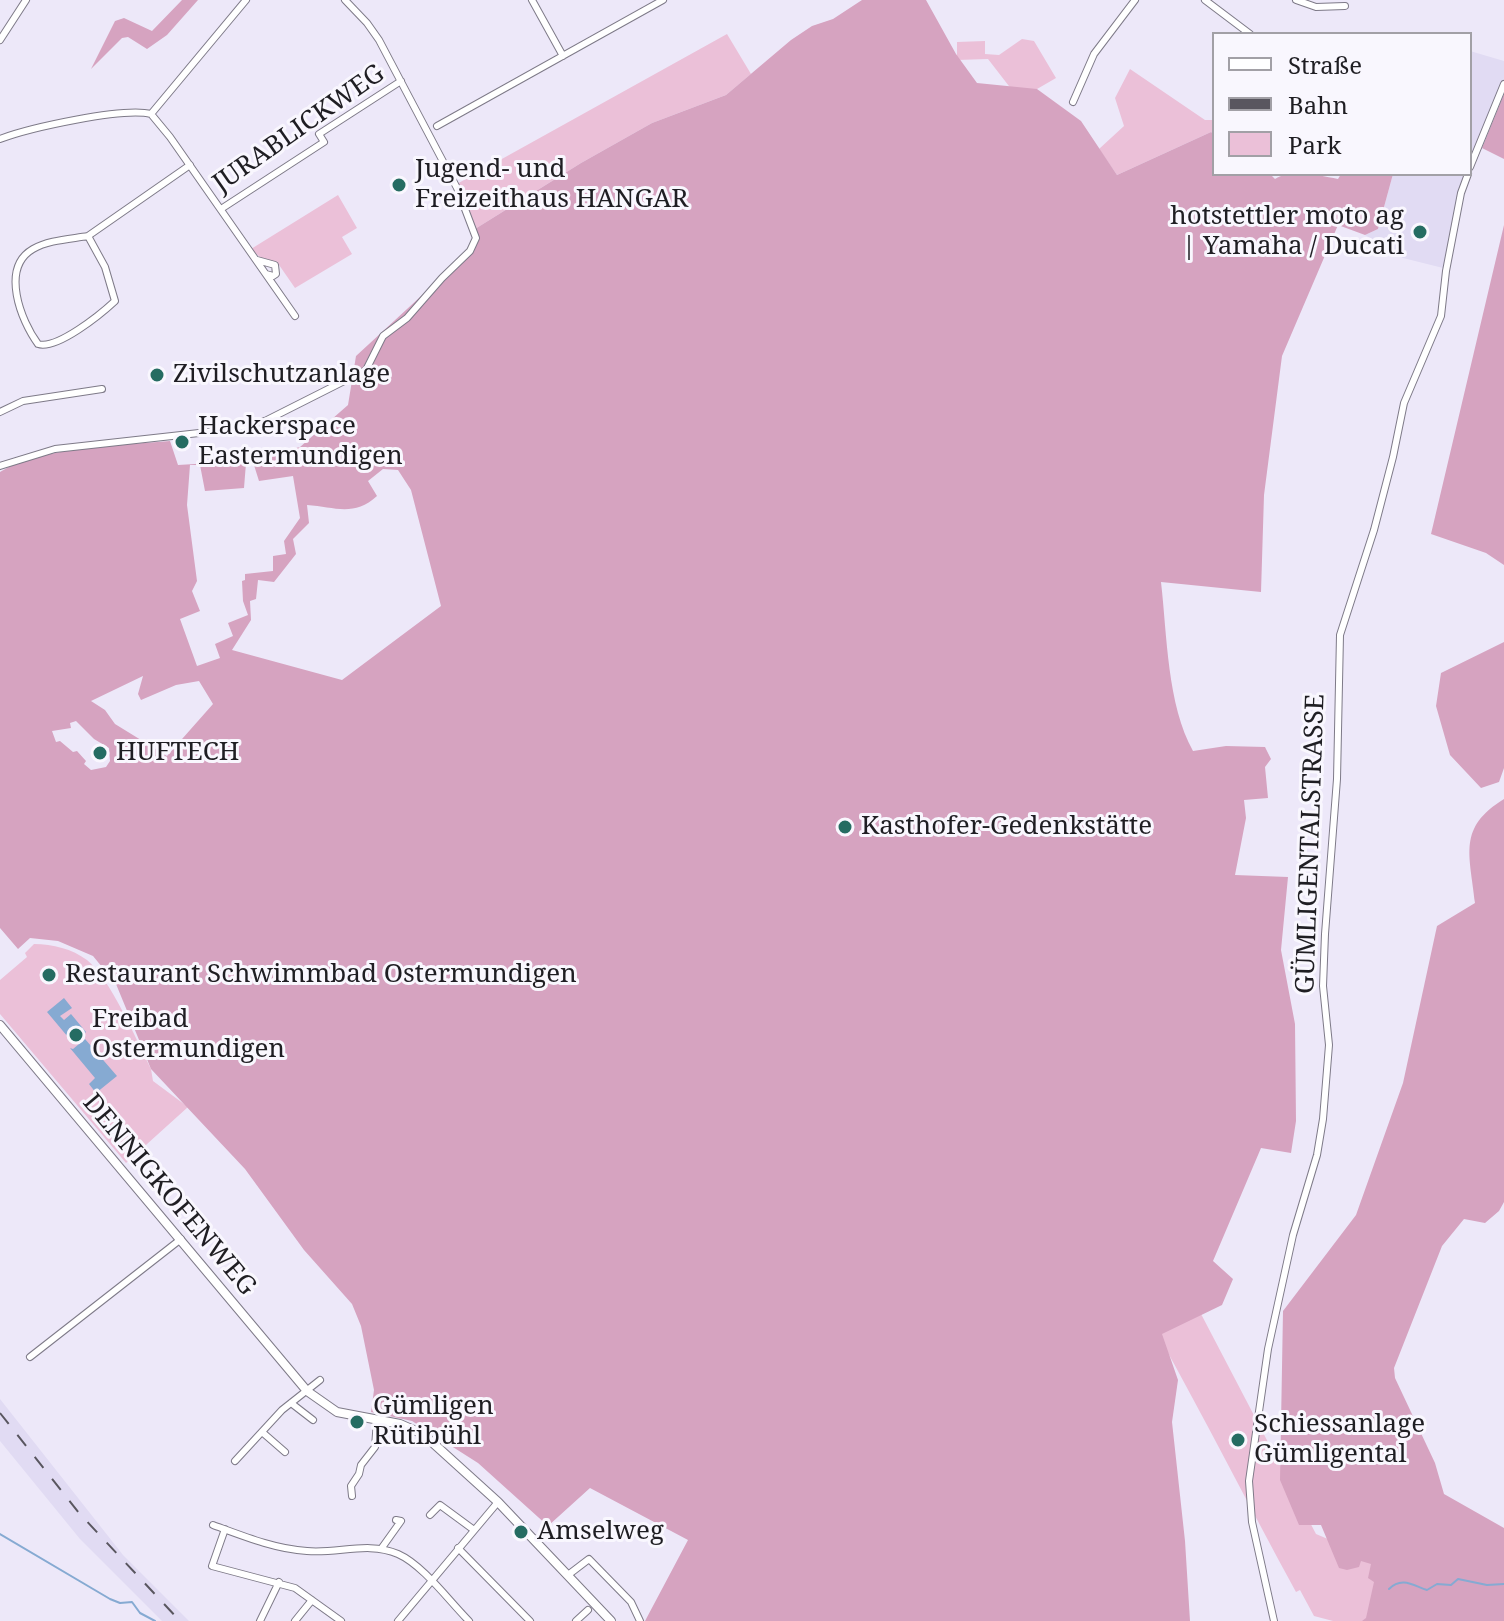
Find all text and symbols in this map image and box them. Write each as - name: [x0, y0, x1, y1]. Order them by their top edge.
- legend: [1212, 32, 1472, 176]
- text: Straße: [1288, 48, 1362, 81]
- street label: JURABLICKWEG: [207, 58, 391, 200]
- text: Bahn: [1288, 88, 1348, 121]
- text: Park: [1288, 128, 1341, 161]
- place label: Jugend- und Freizeithaus HANGAR: [415, 154, 688, 216]
- marker: Jugend- und Freizeithaus HANGAR: [390, 176, 408, 194]
- place label: hotstettler moto ag | Yamaha / Ducati: [1170, 201, 1404, 262]
- marker: hotstettler moto ag | Yamaha / Ducati: [1411, 223, 1429, 241]
- place label: Zivilschutzanlage: [173, 359, 390, 391]
- marker: Zivilschutzanlage: [148, 366, 166, 384]
- place label: Hackerspace Eastermundigen: [198, 411, 403, 472]
- marker: Hackerspace Eastermundigen: [173, 433, 191, 451]
- street label: GÜMLIGENTALSTRASSE: [1290, 693, 1332, 995]
- place label: HUFTECH: [116, 737, 239, 769]
- marker: HUFTECH: [91, 744, 109, 762]
- place label: Kasthofer-Gedenkstätte: [861, 811, 1152, 843]
- marker: Kasthofer-Gedenkstätte: [836, 818, 854, 836]
- place label: Restaurant Schwimmbad Ostermundigen: [65, 959, 577, 991]
- marker: Restaurant Schwimmbad Ostermundigen: [40, 966, 58, 984]
- place label: Freibad Ostermundigen: [92, 1004, 285, 1066]
- marker: Freibad Ostermundigen: [67, 1026, 85, 1044]
- street label: DENNIGKOFENWEG: [76, 1088, 262, 1302]
- place label: Gümligen Rütibühl: [373, 1391, 494, 1452]
- place label: Schiessanlage Gümligental: [1254, 1409, 1425, 1470]
- marker: Gümligen Rütibühl: [348, 1413, 366, 1431]
- marker: Schiessanlage Gümligental: [1229, 1431, 1247, 1449]
- place label: Amselweg: [537, 1516, 664, 1548]
- marker: Amselweg: [512, 1523, 530, 1541]

